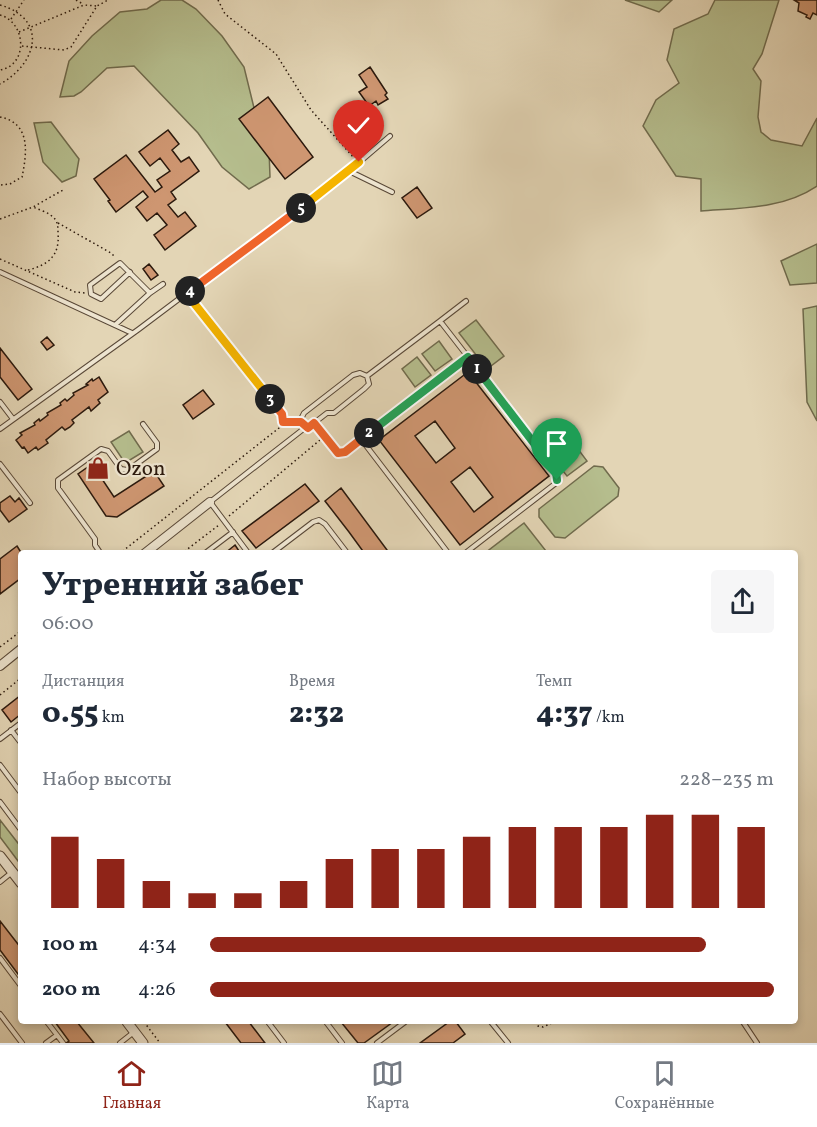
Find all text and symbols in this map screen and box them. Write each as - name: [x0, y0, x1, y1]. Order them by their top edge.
- pin: [333, 100, 384, 162]
- icon: check: [342, 109, 375, 142]
- pin: 5: [286, 193, 316, 223]
- text: 5: [297, 197, 305, 219]
- pin: 4: [175, 276, 205, 306]
- text: 4: [185, 280, 195, 302]
- pin: 1: [462, 354, 492, 384]
- text: 1: [474, 358, 480, 380]
- pin: 3: [255, 384, 285, 414]
- text: 3: [266, 388, 274, 410]
- pin: 2: [354, 418, 384, 448]
- pin: [531, 418, 582, 480]
- text: 2: [365, 422, 373, 444]
- icon: arrive: [540, 427, 573, 460]
- shop icon: Ozon: [85, 455, 111, 481]
- place label: Ozon: [116, 455, 166, 484]
- text: Утренний забег: [42, 564, 303, 610]
- button: share: [711, 570, 774, 633]
- text: 06:00: [42, 610, 94, 638]
- text: Дистанция: [42, 671, 124, 693]
- text: Время: [289, 671, 335, 693]
- text: Темп: [536, 671, 572, 693]
- text: 0.55: [42, 693, 99, 735]
- text: 2:32: [289, 693, 344, 735]
- text: 4:37: [536, 693, 593, 735]
- text: km: [99, 707, 125, 729]
- text: /km: [593, 707, 625, 729]
- text: Набор высоты: [42, 766, 172, 794]
- text: 228–235 m: [679, 766, 774, 794]
- text: 100 m: [42, 931, 98, 959]
- text: 4:34: [138, 931, 177, 959]
- text: 200 m: [42, 976, 100, 1004]
- text: 4:26: [138, 976, 176, 1004]
- tab: Главная: [103, 1057, 161, 1115]
- tab: Карта: [366, 1057, 410, 1115]
- tab: Сохранённые: [615, 1057, 714, 1115]

